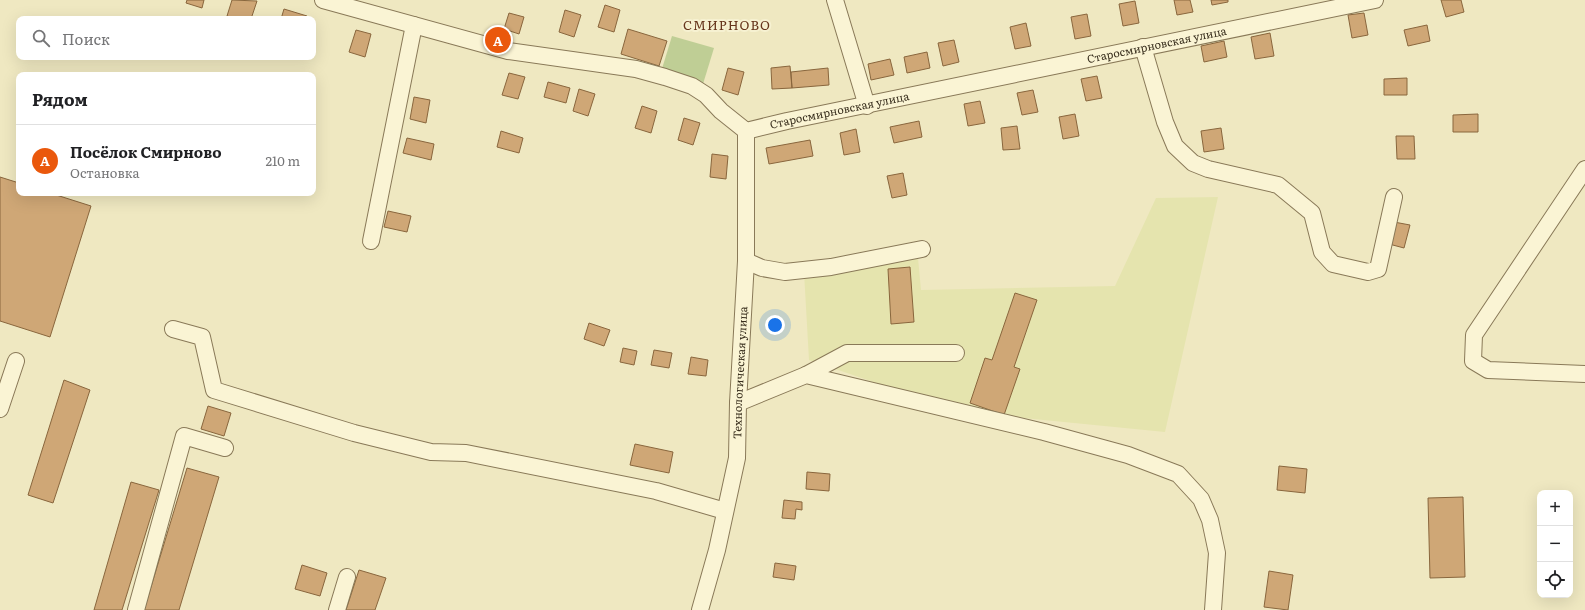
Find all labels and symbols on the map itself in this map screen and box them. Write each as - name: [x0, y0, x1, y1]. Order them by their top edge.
- district label: СМИРНОВО: [683, 15, 771, 34]
- street label: Старосмирновская улица: [1085, 22, 1228, 66]
- pin: A: [485, 25, 511, 55]
- street label: Старосмирновская улица: [768, 87, 910, 132]
- street label: Технологическая улица: [728, 306, 750, 439]
- your location: [765, 315, 785, 335]

